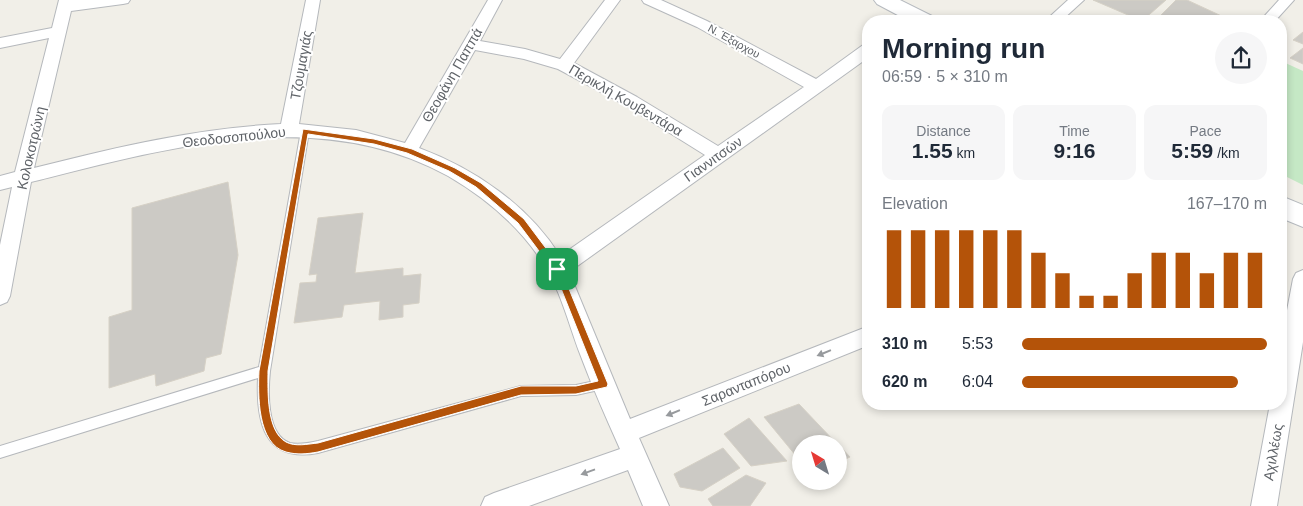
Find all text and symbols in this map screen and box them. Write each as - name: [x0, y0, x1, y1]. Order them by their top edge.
- street label: Ν. Έξαρχου: [706, 22, 762, 60]
- street label: Θεοφάνη Παππά: [419, 25, 485, 125]
- street label: Τζουμαγιάς: [287, 29, 315, 101]
- button: share: [1215, 32, 1267, 84]
- text: Morning run: [882, 33, 1045, 64]
- street label: Περικλή Κουβεντάρα: [566, 61, 686, 139]
- text: 06:59 · 5 × 310 m: [882, 68, 1008, 85]
- street label: Κολοκοτρώνη: [14, 105, 48, 191]
- text: Distance: [916, 123, 971, 139]
- text: Time: [1059, 123, 1090, 139]
- text: Pace: [1190, 123, 1221, 139]
- street label: Θεοδοσοπούλου: [182, 124, 286, 150]
- street label: Γιαννιτσών: [681, 133, 745, 185]
- text: 1.55: [912, 139, 953, 162]
- text: 9:16: [1053, 139, 1096, 162]
- text: 5:59: [1171, 139, 1213, 162]
- text: km: [953, 145, 975, 161]
- text: /km: [1213, 145, 1240, 161]
- text: Elevation: [882, 195, 948, 212]
- text: 167–170 m: [1187, 195, 1267, 212]
- pin: [536, 248, 578, 290]
- icon: arrive: [543, 255, 571, 283]
- text: 310 m: [882, 335, 927, 352]
- text: 5:53: [962, 335, 993, 352]
- one-way arrow: [816, 350, 831, 357]
- street label: Σαρανταπόρου: [699, 359, 793, 409]
- text: 620 m: [882, 373, 927, 390]
- text: 6:04: [962, 373, 993, 390]
- one-way arrow: [666, 410, 680, 418]
- street label: Αχιλλέως: [1260, 422, 1286, 482]
- north arrow: [792, 435, 848, 490]
- map controls: [792, 435, 847, 490]
- one-way arrow: [580, 468, 595, 476]

